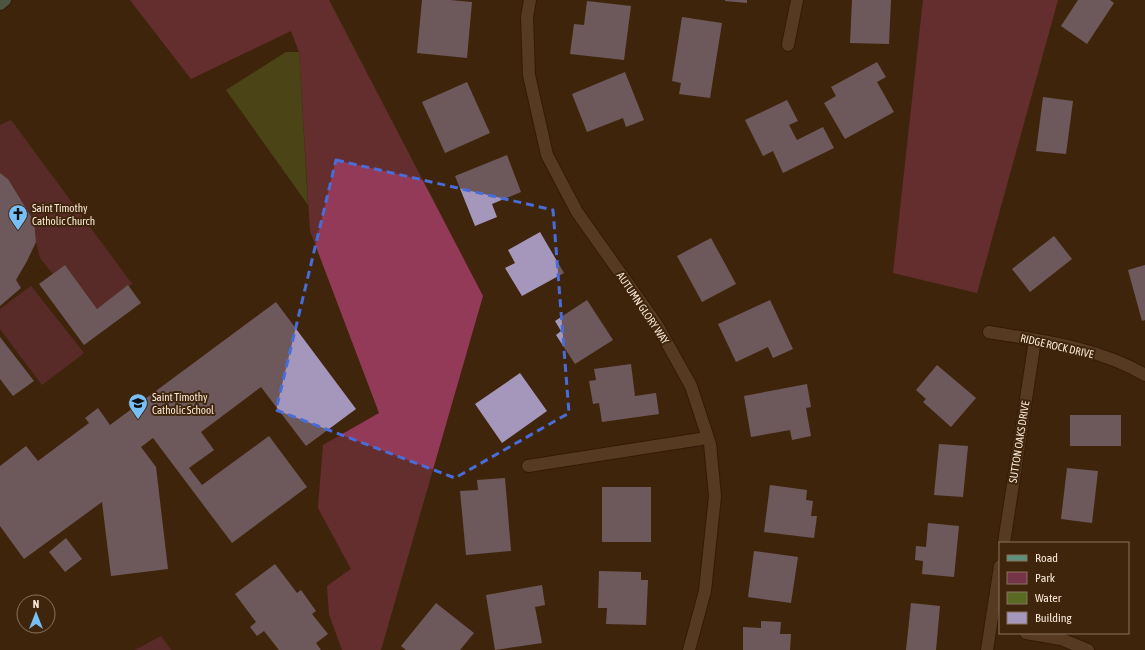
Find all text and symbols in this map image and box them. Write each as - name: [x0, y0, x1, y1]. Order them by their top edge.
- place label: Saint Timothy Catholic Church: [32, 202, 95, 227]
- church icon: Saint Timothy Catholic Church: [7, 203, 29, 231]
- street label: AUTUMN GLORY WAY: [615, 270, 672, 346]
- street label: RIDGE ROCK DRIVE: [1019, 332, 1095, 360]
- place label: Saint Timothy Catholic School: [152, 391, 214, 416]
- school or university icon: Saint Timothy Catholic School: [127, 392, 149, 420]
- street label: SUTTON OAKS DRIVE: [1007, 400, 1031, 484]
- legend: [999, 542, 1129, 634]
- text: Road: [1035, 551, 1058, 565]
- text: Park: [1035, 571, 1056, 585]
- text: Water: [1035, 591, 1062, 605]
- north arrow: [16, 594, 56, 634]
- text: N: [33, 598, 39, 610]
- text: Building: [1035, 611, 1073, 625]

